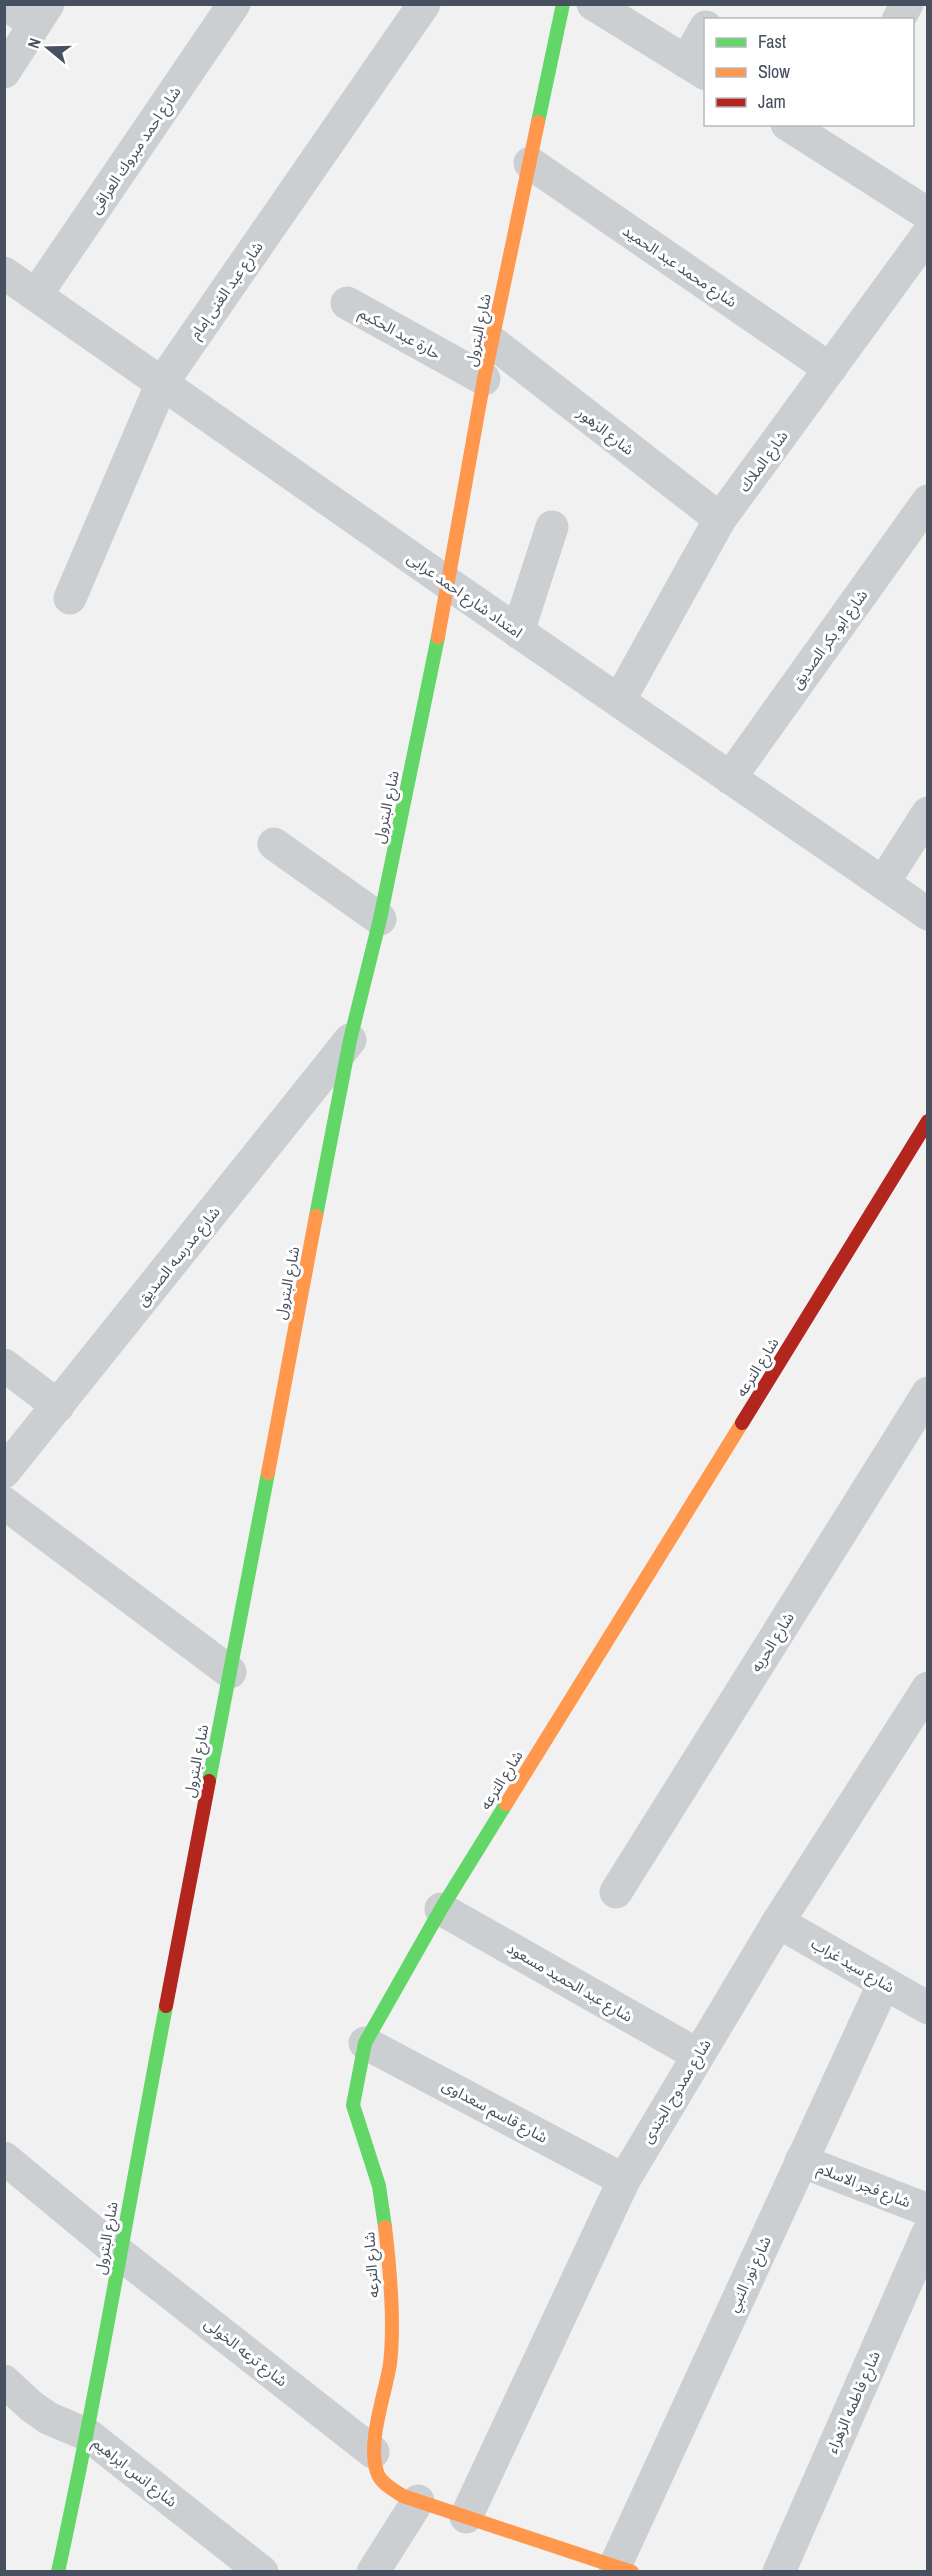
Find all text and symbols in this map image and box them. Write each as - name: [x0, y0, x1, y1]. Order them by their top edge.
- north arrow: [18, 18, 78, 78]
- legend: [704, 18, 914, 126]
- text: Fast: [758, 29, 786, 54]
- text: N: [22, 35, 46, 51]
- text: Slow: [758, 59, 790, 84]
- street label: شارع احمد مبروك العراقى: [84, 82, 187, 219]
- text: Jam: [758, 89, 786, 114]
- street label: شارع محمد عبد الحميد: [618, 220, 741, 314]
- street label: شارع عبد الغنى إمام: [185, 237, 269, 344]
- street label: شارع البترول: [460, 291, 498, 369]
- street label: حارة عبد الحكيم: [355, 302, 445, 365]
- street label: شارع الزهور: [571, 402, 639, 462]
- street label: شارع الملاك: [734, 426, 794, 497]
- street label: امتداد شارع احمد عرابى: [402, 547, 527, 644]
- street label: شارع ابو بكر الصديق: [786, 585, 874, 694]
- street label: شارع البترول: [368, 768, 406, 846]
- street label: شارع مدرسه الصديق: [131, 1202, 226, 1311]
- street label: شارع البترول: [270, 1244, 306, 1322]
- street label: شارع الترعه: [731, 1333, 785, 1402]
- street label: شارع الحريه: [745, 1608, 800, 1677]
- street label: شارع البترول: [179, 1722, 215, 1800]
- street label: شارع الترعه: [475, 1746, 529, 1815]
- street label: شارع سيد غراب: [806, 1933, 899, 1999]
- street label: شارع عبد الحميد مسعود: [502, 1937, 637, 2028]
- street label: شارع ممدوح الجندى: [636, 2035, 717, 2148]
- street label: شارع قاسم سعداوى: [438, 2074, 552, 2150]
- street label: شارع فجر الاسلام: [813, 2158, 914, 2214]
- street label: شارع البترول: [89, 2200, 125, 2277]
- street label: شارع الترعه: [358, 2231, 386, 2299]
- street label: شارع نور النبي: [722, 2232, 778, 2316]
- street label: شارع ترعه الخولى: [199, 2313, 292, 2393]
- street label: شارع فاطمه الزهراء: [821, 2347, 887, 2457]
- street label: شارع انس ابراهيم: [87, 2432, 182, 2513]

